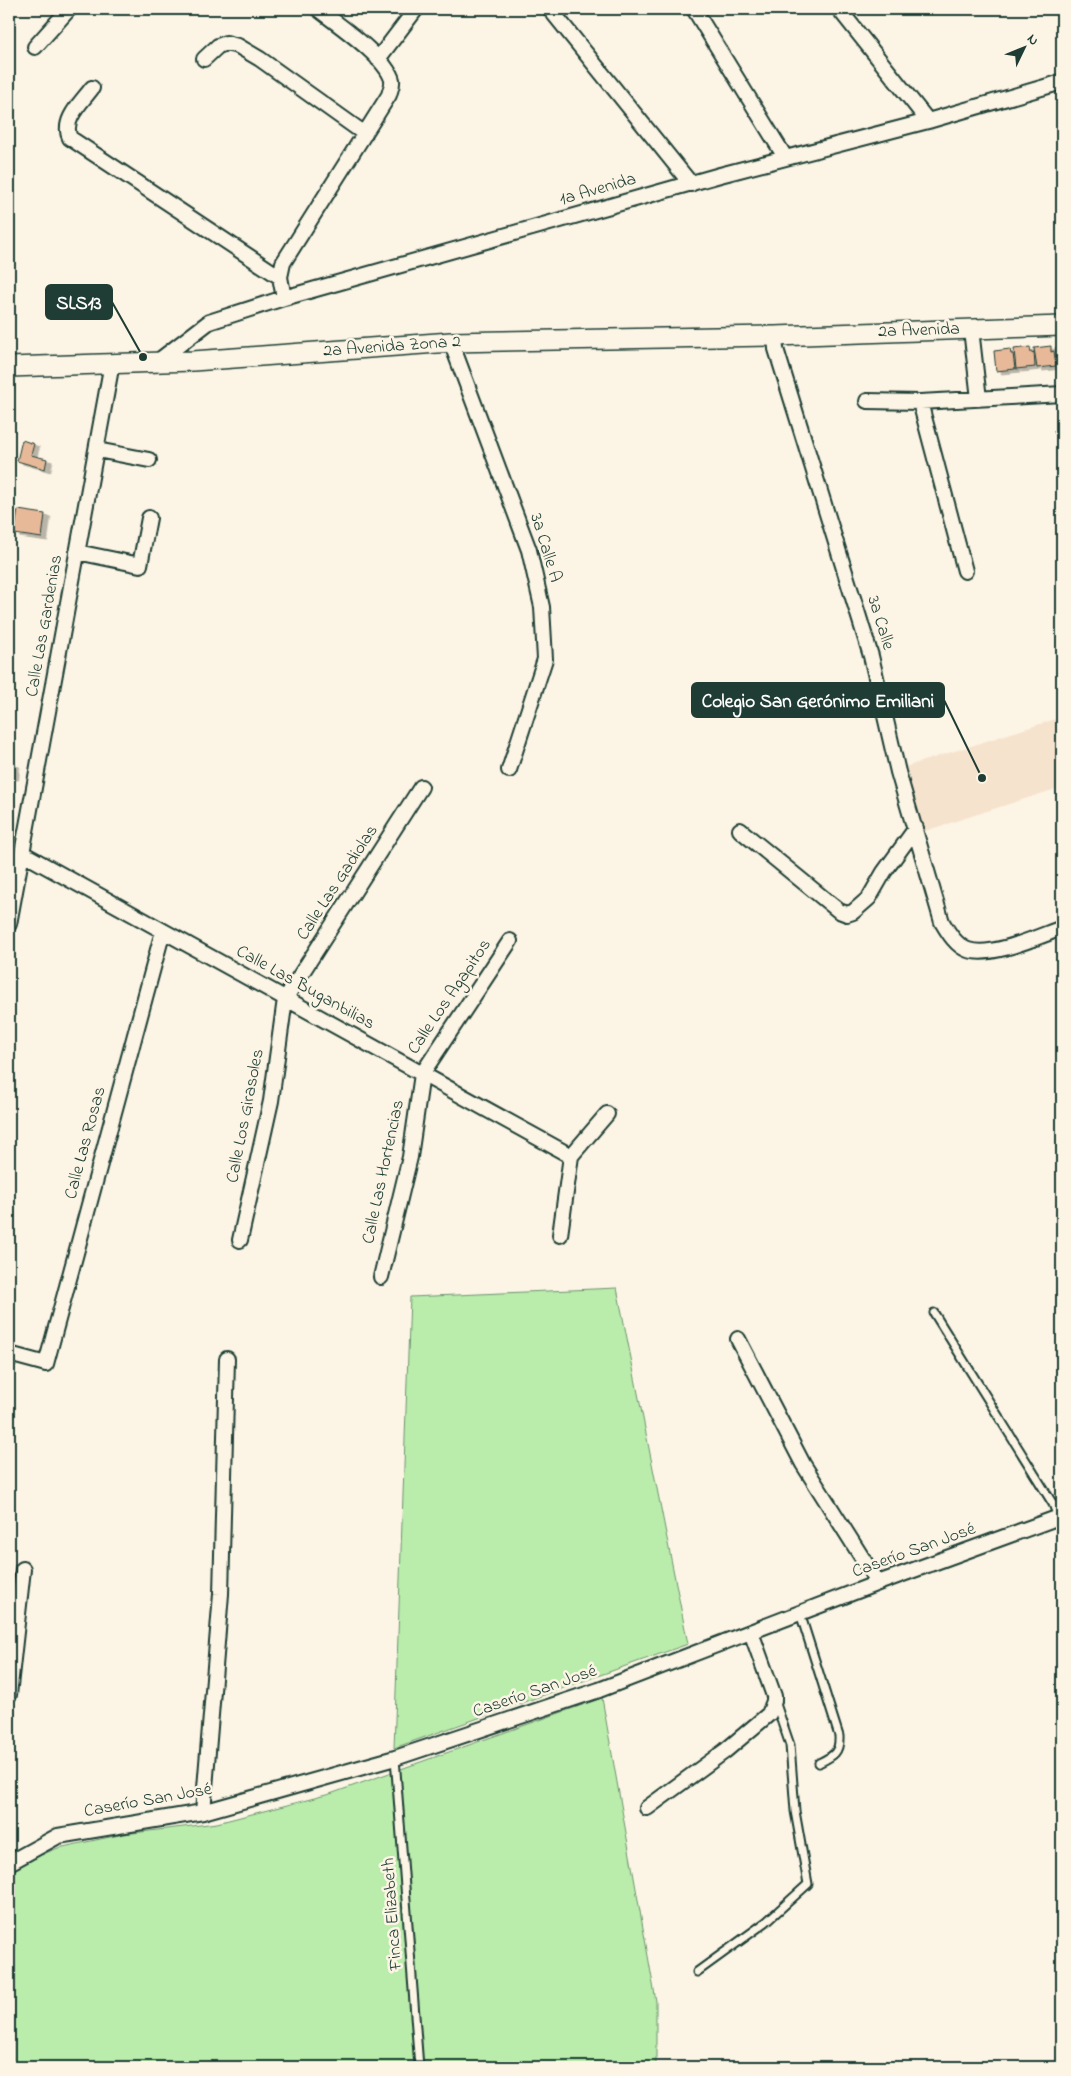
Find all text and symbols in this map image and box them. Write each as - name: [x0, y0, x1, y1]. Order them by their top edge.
- north arrow: [998, 22, 1048, 72]
- text: N: [1022, 30, 1043, 51]
- street label: 1a Avenida: [557, 167, 639, 213]
- callout: SLS13: [46, 285, 112, 319]
- text: SLS13: [56, 291, 102, 318]
- street label: 2a Avenida: [878, 317, 960, 345]
- street label: 2a Avenida Zona 2: [322, 329, 462, 365]
- street label: 3a Calle A: [522, 510, 568, 586]
- street label: Calle Las Gardenias: [20, 553, 70, 699]
- street label: 3a Calle: [859, 593, 901, 654]
- callout: Colegio San Gerónimo Emiliani: [692, 683, 944, 717]
- text: Colegio San Gerónimo Emiliani: [702, 689, 934, 718]
- street label: Calle Las Gadiolas: [291, 820, 385, 946]
- street label: Calle Los Agapitos: [402, 934, 499, 1061]
- street label: Calle Las Buganbilias: [230, 939, 379, 1038]
- street label: Calle Los Girasoles: [220, 1047, 272, 1185]
- street label: Calle Las Rosas: [58, 1084, 114, 1202]
- street label: Calle Las Hortencias: [356, 1098, 412, 1246]
- street label: Caserío San José: [849, 1516, 980, 1585]
- street label: Caserío San José: [470, 1658, 601, 1725]
- street label: Caserío San José: [82, 1777, 215, 1825]
- street label: Finca Elizabeth: [376, 1857, 410, 1972]

